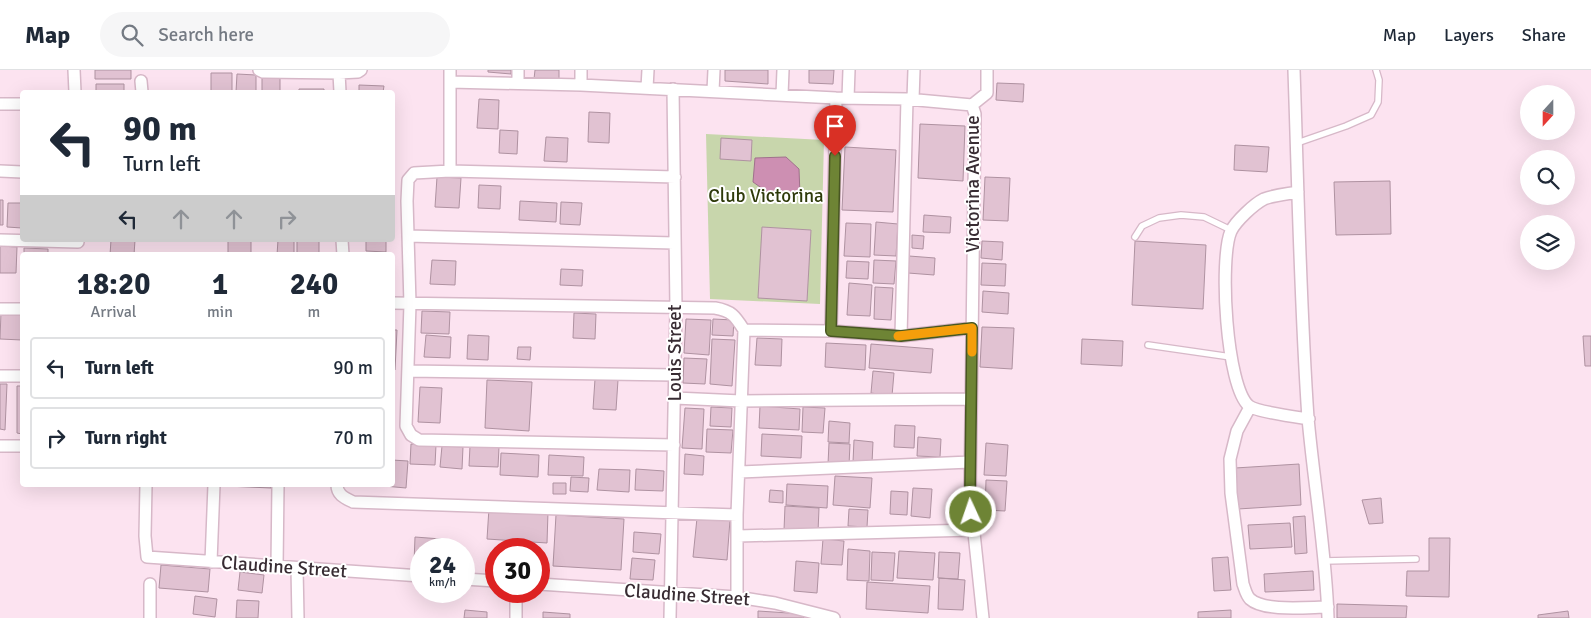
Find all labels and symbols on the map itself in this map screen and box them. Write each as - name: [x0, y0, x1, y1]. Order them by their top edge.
- north arrow: [1520, 85, 1575, 140]
- pin: [814, 105, 856, 156]
- street label: Victorina Avenue: [961, 115, 985, 253]
- park label: Club Victorina: [708, 184, 824, 208]
- street label: Louis Street: [663, 304, 687, 401]
- position arrow: [944, 485, 996, 537]
- speed limit sign: 30: [485, 538, 550, 603]
- street label: Claudine Street: [220, 551, 348, 583]
- street label: Claudine Street: [623, 579, 751, 611]

